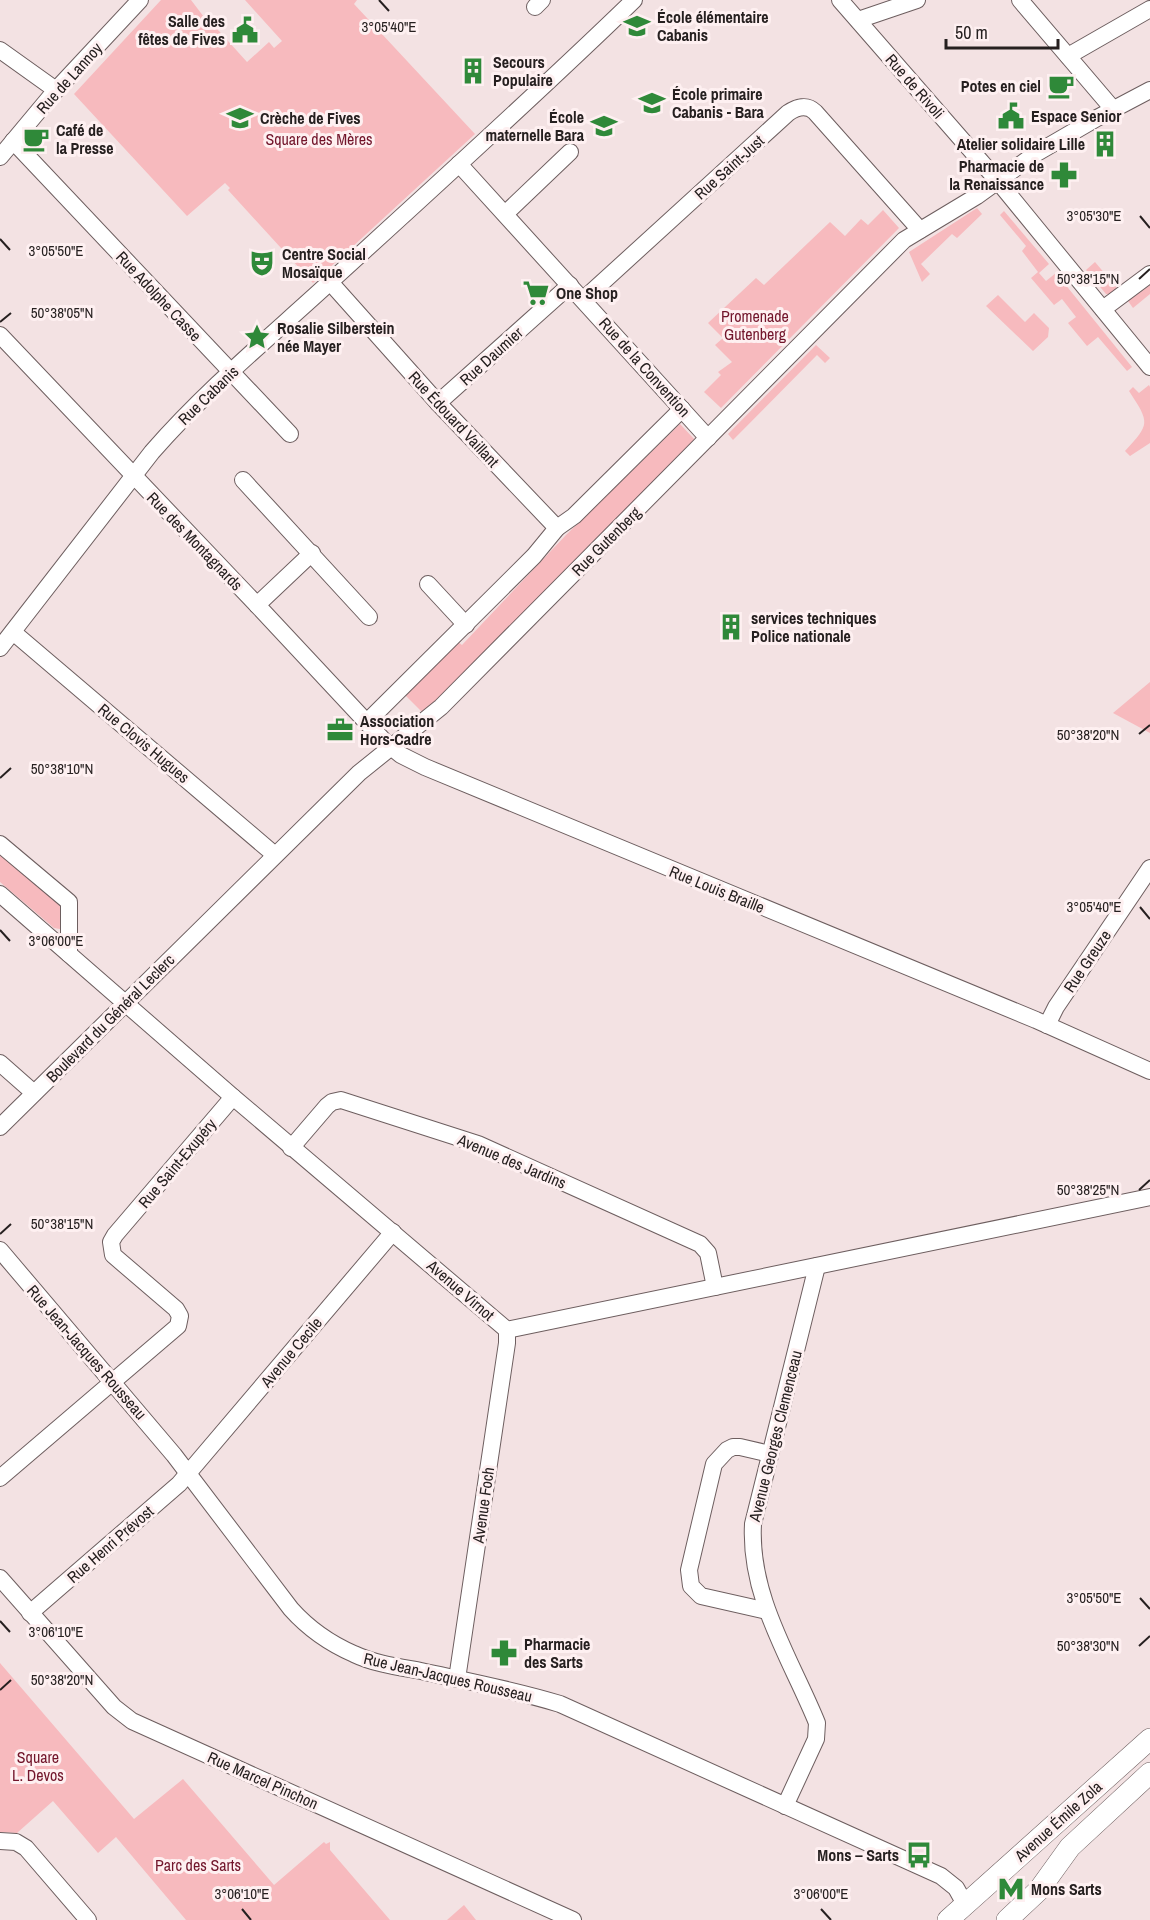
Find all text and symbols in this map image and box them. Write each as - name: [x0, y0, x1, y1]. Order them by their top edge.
- place label: École élémentaire Cabanis: [657, 6, 769, 46]
- place label: Salle des fêtes de Fives: [138, 10, 225, 50]
- school or university icon: École élémentaire Cabanis: [622, 11, 652, 41]
- scale bar: [946, 12, 1058, 50]
- public building icon: Salle des fêtes de Fives: [230, 15, 260, 45]
- text: 3°05'40"E: [361, 16, 417, 37]
- text: 50 m: [955, 20, 988, 45]
- street label: Rue de Lannoy: [31, 37, 107, 118]
- street label: Rue de Rivoli: [881, 49, 949, 123]
- place label: Secours Populaire: [493, 51, 553, 91]
- building icon: Secours Populaire: [458, 56, 488, 86]
- cafe icon: Potes en ciel: [1046, 71, 1076, 101]
- place label: Potes en ciel: [961, 75, 1041, 97]
- place label: École primaire Cabanis - Bara: [672, 83, 765, 123]
- school or university icon: École primaire Cabanis - Bara: [637, 88, 667, 118]
- public building icon: Espace Senior: [996, 101, 1026, 131]
- school or university icon: Crèche de Fives: [225, 103, 255, 133]
- place label: Espace Senior: [1031, 105, 1122, 127]
- place label: École maternelle Bara: [486, 106, 585, 146]
- place label: Crèche de Fives: [260, 107, 361, 129]
- school or university icon: École maternelle Bara: [589, 111, 619, 141]
- place label: Café de la Presse: [56, 119, 114, 159]
- cafe icon: Café de la Presse: [21, 124, 51, 154]
- park label: Square des Mères: [265, 128, 373, 150]
- building icon: Atelier solidaire Lille: [1090, 129, 1120, 159]
- street label: Rue Saint-Just: [689, 130, 769, 204]
- place label: Atelier solidaire Lille: [957, 133, 1085, 155]
- place label: Pharmacie de la Renaissance: [949, 155, 1044, 195]
- pharmacy icon: Pharmacie de la Renaissance: [1049, 160, 1079, 190]
- text: 3°05'30"E: [1066, 205, 1122, 226]
- text: 3°05'50"E: [28, 240, 84, 261]
- place label: Centre Social Mosaïque: [282, 243, 366, 283]
- street label: Rue Adolphe Casse: [111, 246, 207, 346]
- theatre icon: Centre Social Mosaïque: [247, 248, 277, 278]
- text: 50°38'15"N: [1057, 268, 1119, 289]
- supermarket icon: One Shop: [521, 278, 551, 308]
- place label: One Shop: [556, 282, 618, 304]
- text: 50°38'05"N: [31, 302, 93, 323]
- park label: Promenade Gutenberg: [721, 305, 789, 345]
- street label: Rue de la Convention: [594, 312, 696, 422]
- place label: Rosalie Silberstein née Mayer: [277, 317, 394, 357]
- street label: Rue Daumier: [455, 321, 528, 390]
- place icon: Rosalie Silberstein née Mayer: [242, 322, 272, 352]
- street label: Rue Cabanis: [173, 360, 243, 430]
- street label: Rue Édouard Vaillant: [404, 366, 504, 472]
- street label: Rue des Montagnards: [142, 487, 248, 595]
- street label: Rue Gutenberg: [567, 501, 646, 580]
- place label: services techniques Police nationale: [751, 607, 876, 647]
- building icon: services techniques Police nationale: [716, 612, 746, 642]
- street label: Rue Clovis Hugues: [94, 698, 194, 788]
- place label: Association Hors-Cadre: [360, 710, 434, 750]
- office icon: Association Hors-Cadre: [325, 715, 355, 745]
- text: 50°38'20"N: [1057, 724, 1119, 745]
- text: 50°38'10"N: [31, 758, 93, 779]
- street label: Rue Louis Braille: [666, 860, 768, 918]
- text: 3°05'40"E: [1066, 896, 1122, 917]
- street label: Rue Greuze: [1058, 926, 1116, 996]
- text: 3°06'00"E: [28, 930, 84, 951]
- street label: Boulevard du Général Leclerc: [41, 949, 179, 1087]
- street label: Rue Saint-Exupéry: [133, 1113, 221, 1213]
- street label: Avenue des Jardins: [454, 1128, 570, 1194]
- text: 50°38'25"N: [1057, 1179, 1119, 1200]
- text: 50°38'15"N: [31, 1213, 93, 1234]
- street label: Avenue Virnot: [422, 1254, 500, 1326]
- street label: Rue Jean-Jacques Rousseau: [22, 1280, 152, 1424]
- street label: Avenue Cecile: [255, 1312, 327, 1392]
- street label: Avenue Georges Clemenceau: [743, 1348, 807, 1525]
- street label: Avenue Foch: [467, 1466, 499, 1545]
- street label: Rue Henri Prévost: [62, 1500, 158, 1588]
- text: 3°05'50"E: [1066, 1587, 1122, 1608]
- text: 3°06'10"E: [28, 1621, 84, 1642]
- place label: Pharmacie des Sarts: [524, 1633, 590, 1673]
- text: 50°38'30"N: [1057, 1635, 1119, 1656]
- pharmacy icon: Pharmacie des Sarts: [489, 1638, 519, 1668]
- street label: Rue Jean-Jacques Rousseau: [362, 1647, 534, 1707]
- text: 50°38'20"N: [31, 1669, 93, 1690]
- park label: Square L. Devos: [12, 1746, 64, 1786]
- street label: Rue Marcel Pinchon: [204, 1746, 322, 1814]
- street label: Avenue Émile Zola: [1009, 1775, 1107, 1867]
- bus stop icon: Mons – Sarts: [904, 1840, 934, 1870]
- place label: Mons – Sarts: [817, 1844, 899, 1866]
- park label: Parc des Sarts: [155, 1854, 241, 1876]
- metro station icon: Mons Sarts: [996, 1874, 1026, 1904]
- place label: Mons Sarts: [1031, 1878, 1102, 1900]
- text: 3°06'10"E: [214, 1883, 270, 1904]
- text: 3°06'00"E: [793, 1883, 849, 1904]

